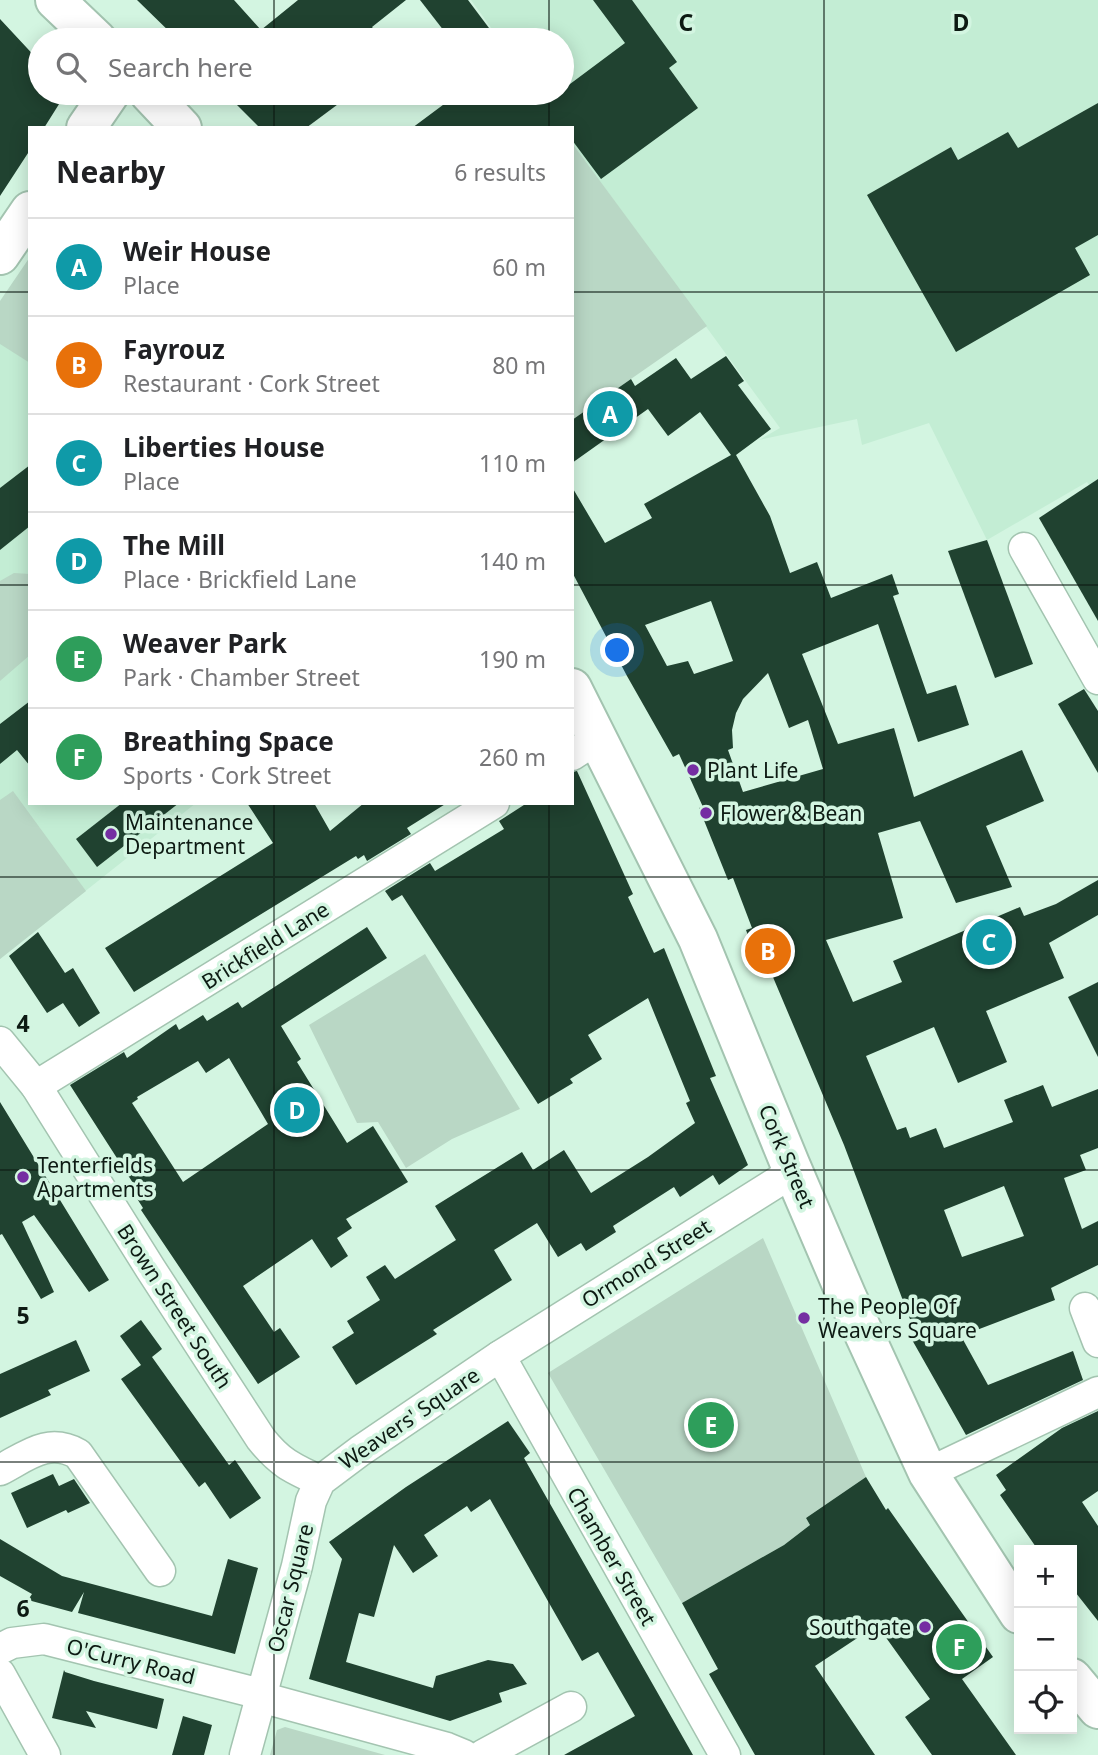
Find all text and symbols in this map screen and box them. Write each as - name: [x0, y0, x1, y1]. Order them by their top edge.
- text: C: [679, 6, 694, 38]
- text: D: [953, 6, 969, 38]
- search box: [28, 28, 574, 105]
- icon: search: [52, 48, 90, 86]
- text: Search here: [108, 49, 253, 85]
- text: Nearby: [56, 151, 165, 192]
- text: 6 results: [454, 156, 546, 188]
- text: Weir House: [123, 233, 271, 269]
- text: A: [71, 251, 87, 283]
- text: 60 m: [492, 251, 546, 283]
- text: Place: [123, 269, 180, 301]
- text: Fayrouz: [123, 331, 225, 367]
- text: B: [71, 349, 87, 381]
- text: 80 m: [492, 349, 546, 381]
- text: Restaurant · Cork Street: [123, 367, 380, 399]
- pin: A: [587, 388, 633, 440]
- text: Liberties House: [123, 429, 325, 465]
- text: C: [72, 447, 86, 479]
- text: 110 m: [479, 447, 546, 479]
- text: Place: [123, 465, 180, 497]
- text: The Mill: [123, 527, 225, 563]
- text: D: [71, 545, 87, 577]
- text: 140 m: [479, 545, 546, 577]
- text: Place · Brickfield Lane: [123, 563, 357, 595]
- text: Weaver Park: [123, 625, 287, 661]
- your location: [600, 633, 634, 667]
- text: E: [73, 643, 85, 675]
- text: 190 m: [479, 643, 546, 675]
- text: Park · Chamber Street: [123, 661, 360, 693]
- text: Breathing Space: [123, 723, 334, 759]
- text: F: [73, 741, 85, 773]
- text: 260 m: [479, 741, 546, 773]
- place label: Plant Life: [707, 756, 798, 784]
- text: Sports · Cork Street: [123, 759, 331, 791]
- marker: Plant Life: [685, 762, 701, 778]
- place label: Flower & Bean: [720, 799, 862, 827]
- marker: Flower & Bean: [698, 805, 714, 821]
- place label: Maintenance Department: [125, 808, 253, 860]
- marker: Maintenance Department: [103, 826, 119, 842]
- street label: Brickfield Lane: [196, 895, 334, 995]
- pin: C: [966, 916, 1012, 968]
- pin: B: [745, 925, 791, 977]
- text: 4: [16, 1007, 30, 1039]
- pin: D: [274, 1084, 320, 1136]
- street label: Cork Street: [753, 1100, 822, 1212]
- place label: Tenterfields Apartments: [37, 1151, 153, 1203]
- marker: Tenterfields Apartments: [15, 1169, 31, 1185]
- street label: Ormond Street: [576, 1212, 716, 1314]
- street label: Brown Street South: [111, 1218, 239, 1394]
- place label: The People Of Weavers Square: [818, 1292, 977, 1344]
- text: 5: [16, 1299, 30, 1331]
- marker: The People Of Weavers Square: [796, 1310, 812, 1326]
- street label: Weavers' Square: [333, 1361, 485, 1475]
- pin: E: [688, 1399, 734, 1451]
- street label: Chamber Street: [561, 1482, 663, 1631]
- street label: Oscar Square: [260, 1521, 320, 1655]
- map controls: [1014, 1545, 1077, 1734]
- button: +: [1014, 1545, 1077, 1608]
- text: 6: [16, 1592, 30, 1624]
- button: −: [1014, 1608, 1077, 1671]
- place label: Southgate: [809, 1613, 911, 1641]
- marker: Southgate: [917, 1619, 933, 1635]
- pin: F: [936, 1621, 982, 1673]
- street label: O'Curry Road: [64, 1632, 198, 1690]
- button: locate: [1014, 1671, 1077, 1734]

